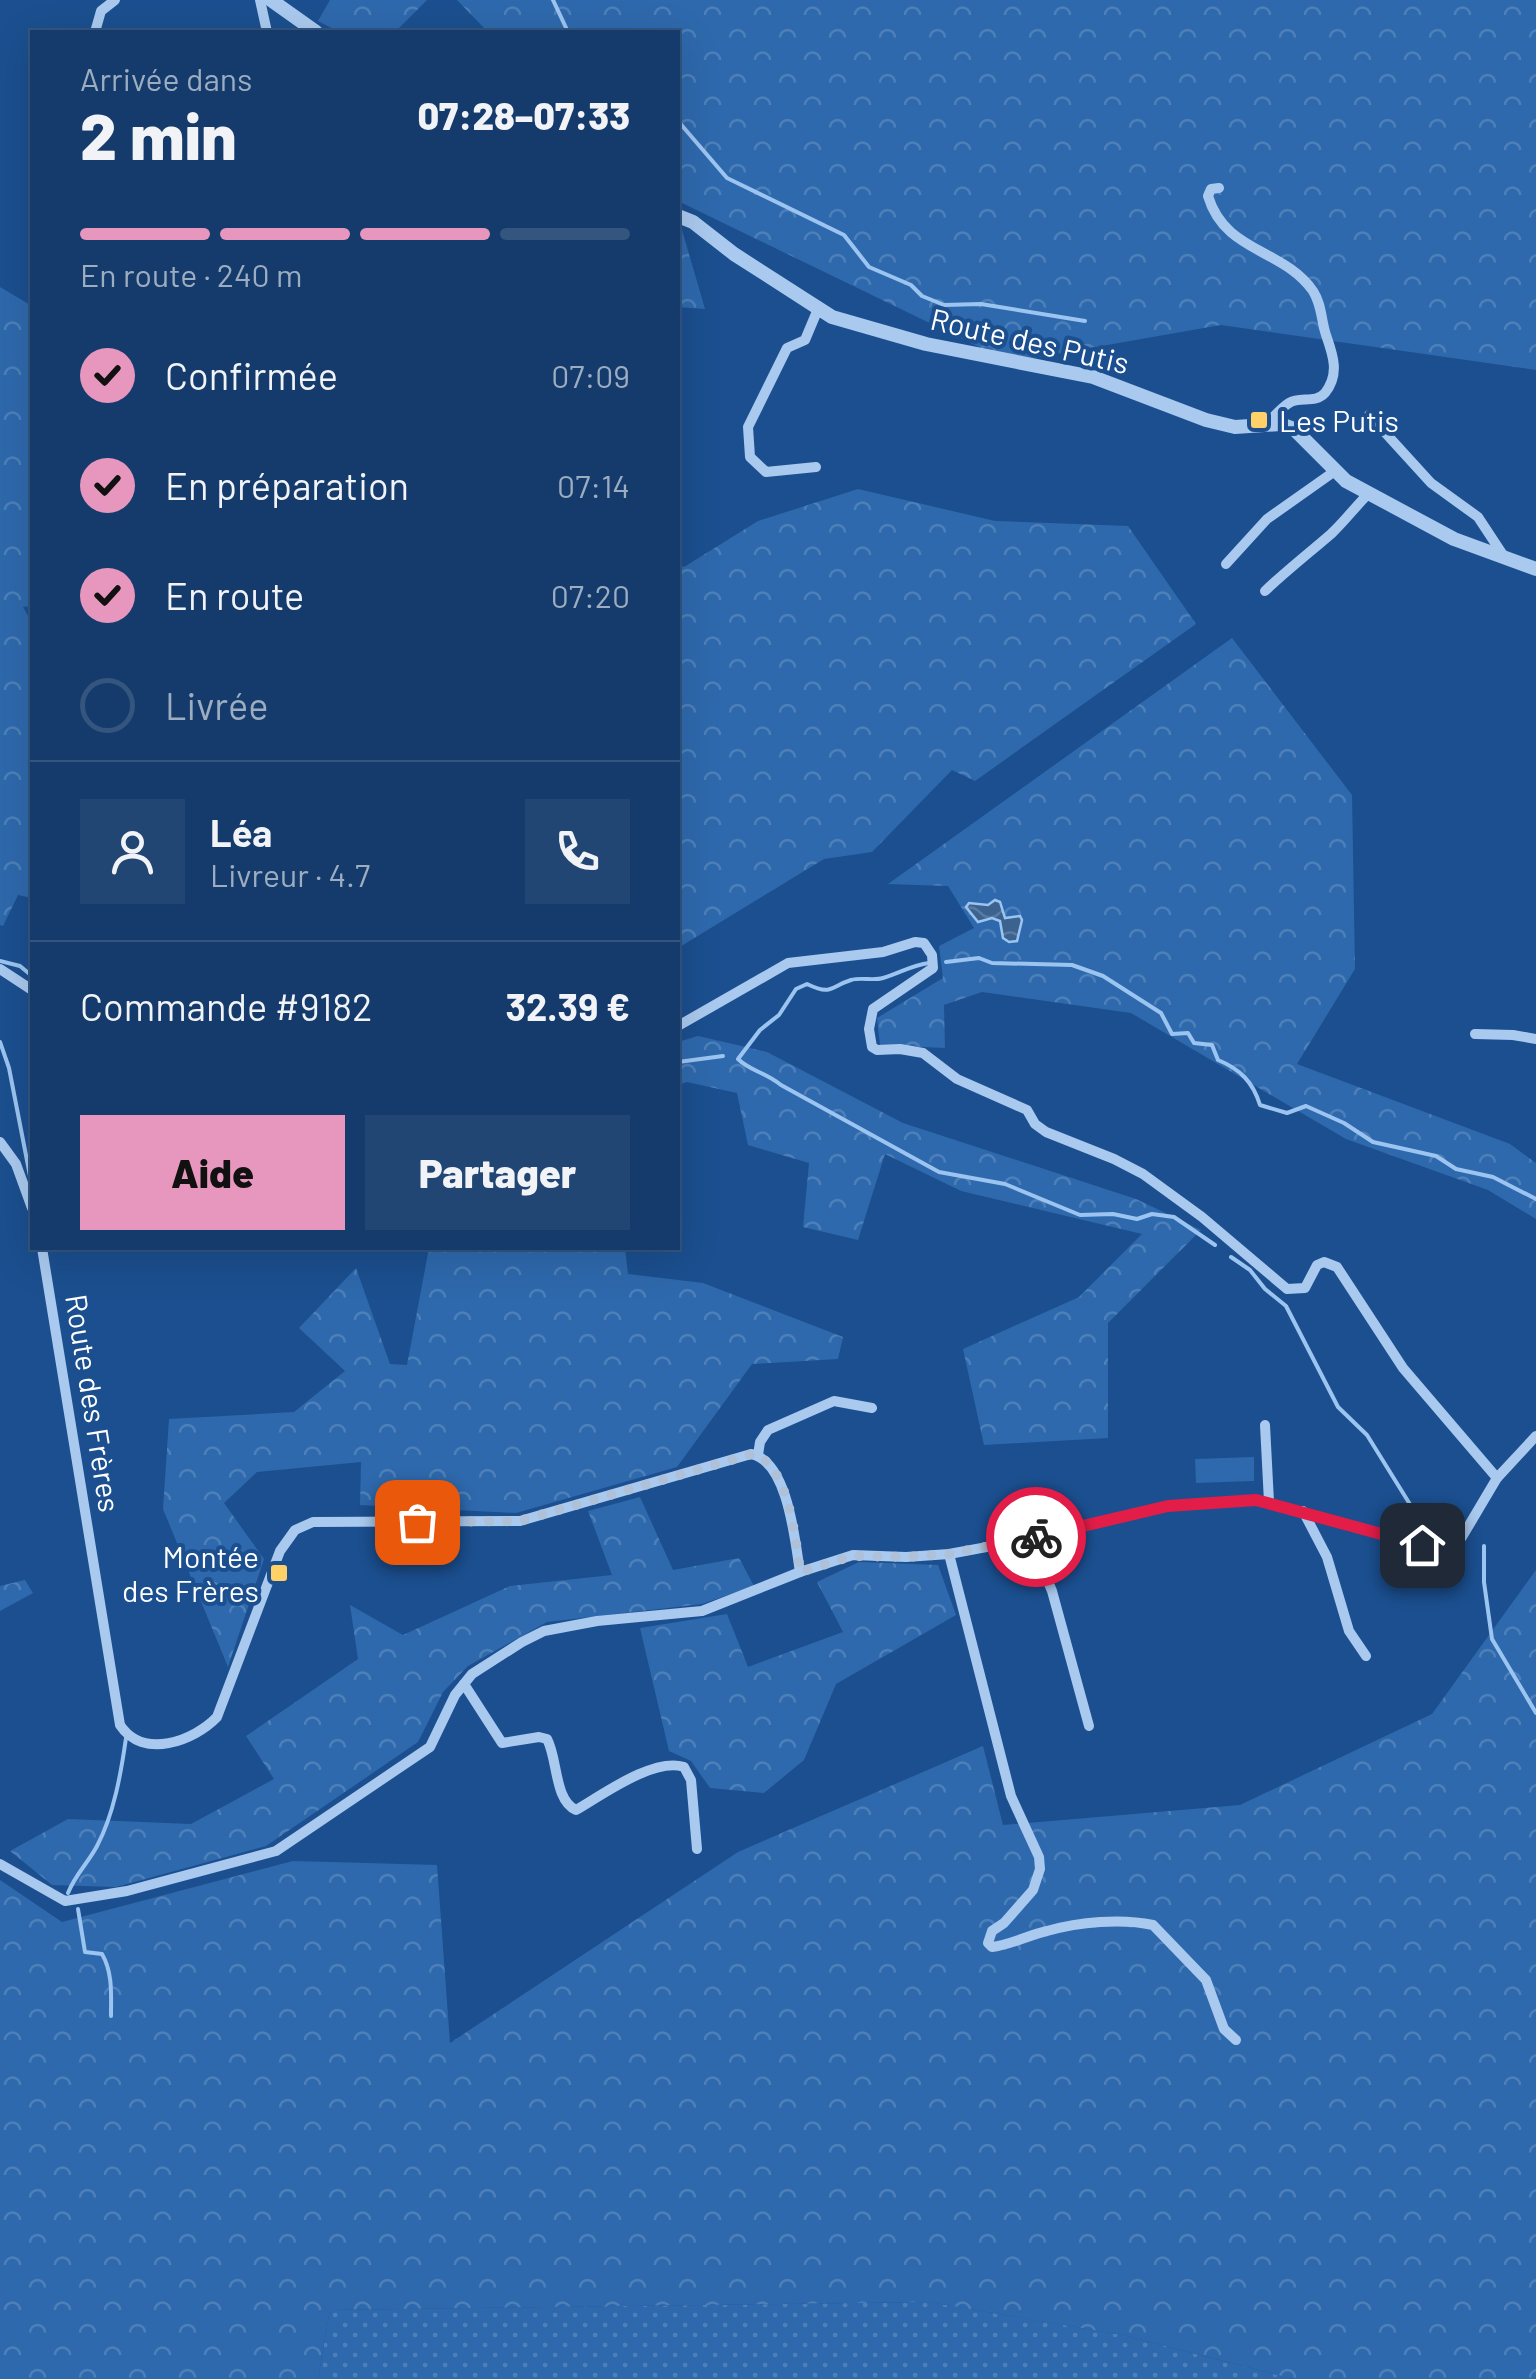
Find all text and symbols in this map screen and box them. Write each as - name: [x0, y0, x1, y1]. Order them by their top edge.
- text: Arrivée dans: [80, 59, 253, 97]
- text: 07:28–07:33: [417, 92, 630, 138]
- text: 2 min: [80, 95, 237, 173]
- text: En route · 240 m: [80, 255, 303, 293]
- street label: Route des Putis: [927, 300, 1133, 380]
- icon: check: [80, 348, 135, 403]
- text: Confirmée: [165, 352, 338, 398]
- text: 07:09: [551, 356, 630, 394]
- place label: Les Putis: [1279, 402, 1399, 438]
- marker: Les Putis: [1248, 409, 1270, 431]
- icon: check: [80, 458, 135, 513]
- text: En préparation: [165, 462, 409, 508]
- text: 07:14: [557, 466, 630, 504]
- icon: check: [80, 568, 135, 623]
- text: En route: [165, 572, 304, 618]
- text: 07:20: [551, 576, 630, 614]
- text: Livrée: [165, 682, 268, 728]
- button: person: [80, 799, 185, 904]
- button: phone: [525, 799, 630, 904]
- text: Léa: [210, 809, 272, 855]
- text: Livreur · 4.7: [210, 855, 370, 893]
- text: Commande #9182: [80, 983, 372, 1029]
- text: 32.39 €: [506, 983, 630, 1029]
- button: Aide: [80, 1115, 345, 1230]
- button: Partager: [365, 1115, 630, 1230]
- street label: Route des Frères: [59, 1292, 129, 1514]
- pin: [375, 1480, 460, 1565]
- courier: [986, 1487, 1086, 1587]
- icon: bag: [390, 1495, 445, 1550]
- pin: [1380, 1503, 1465, 1588]
- icon: bike: [1009, 1510, 1064, 1565]
- icon: home: [1395, 1518, 1450, 1573]
- place label: Montée des Frères: [122, 1538, 259, 1608]
- marker: Montée des Frères: [268, 1562, 290, 1584]

